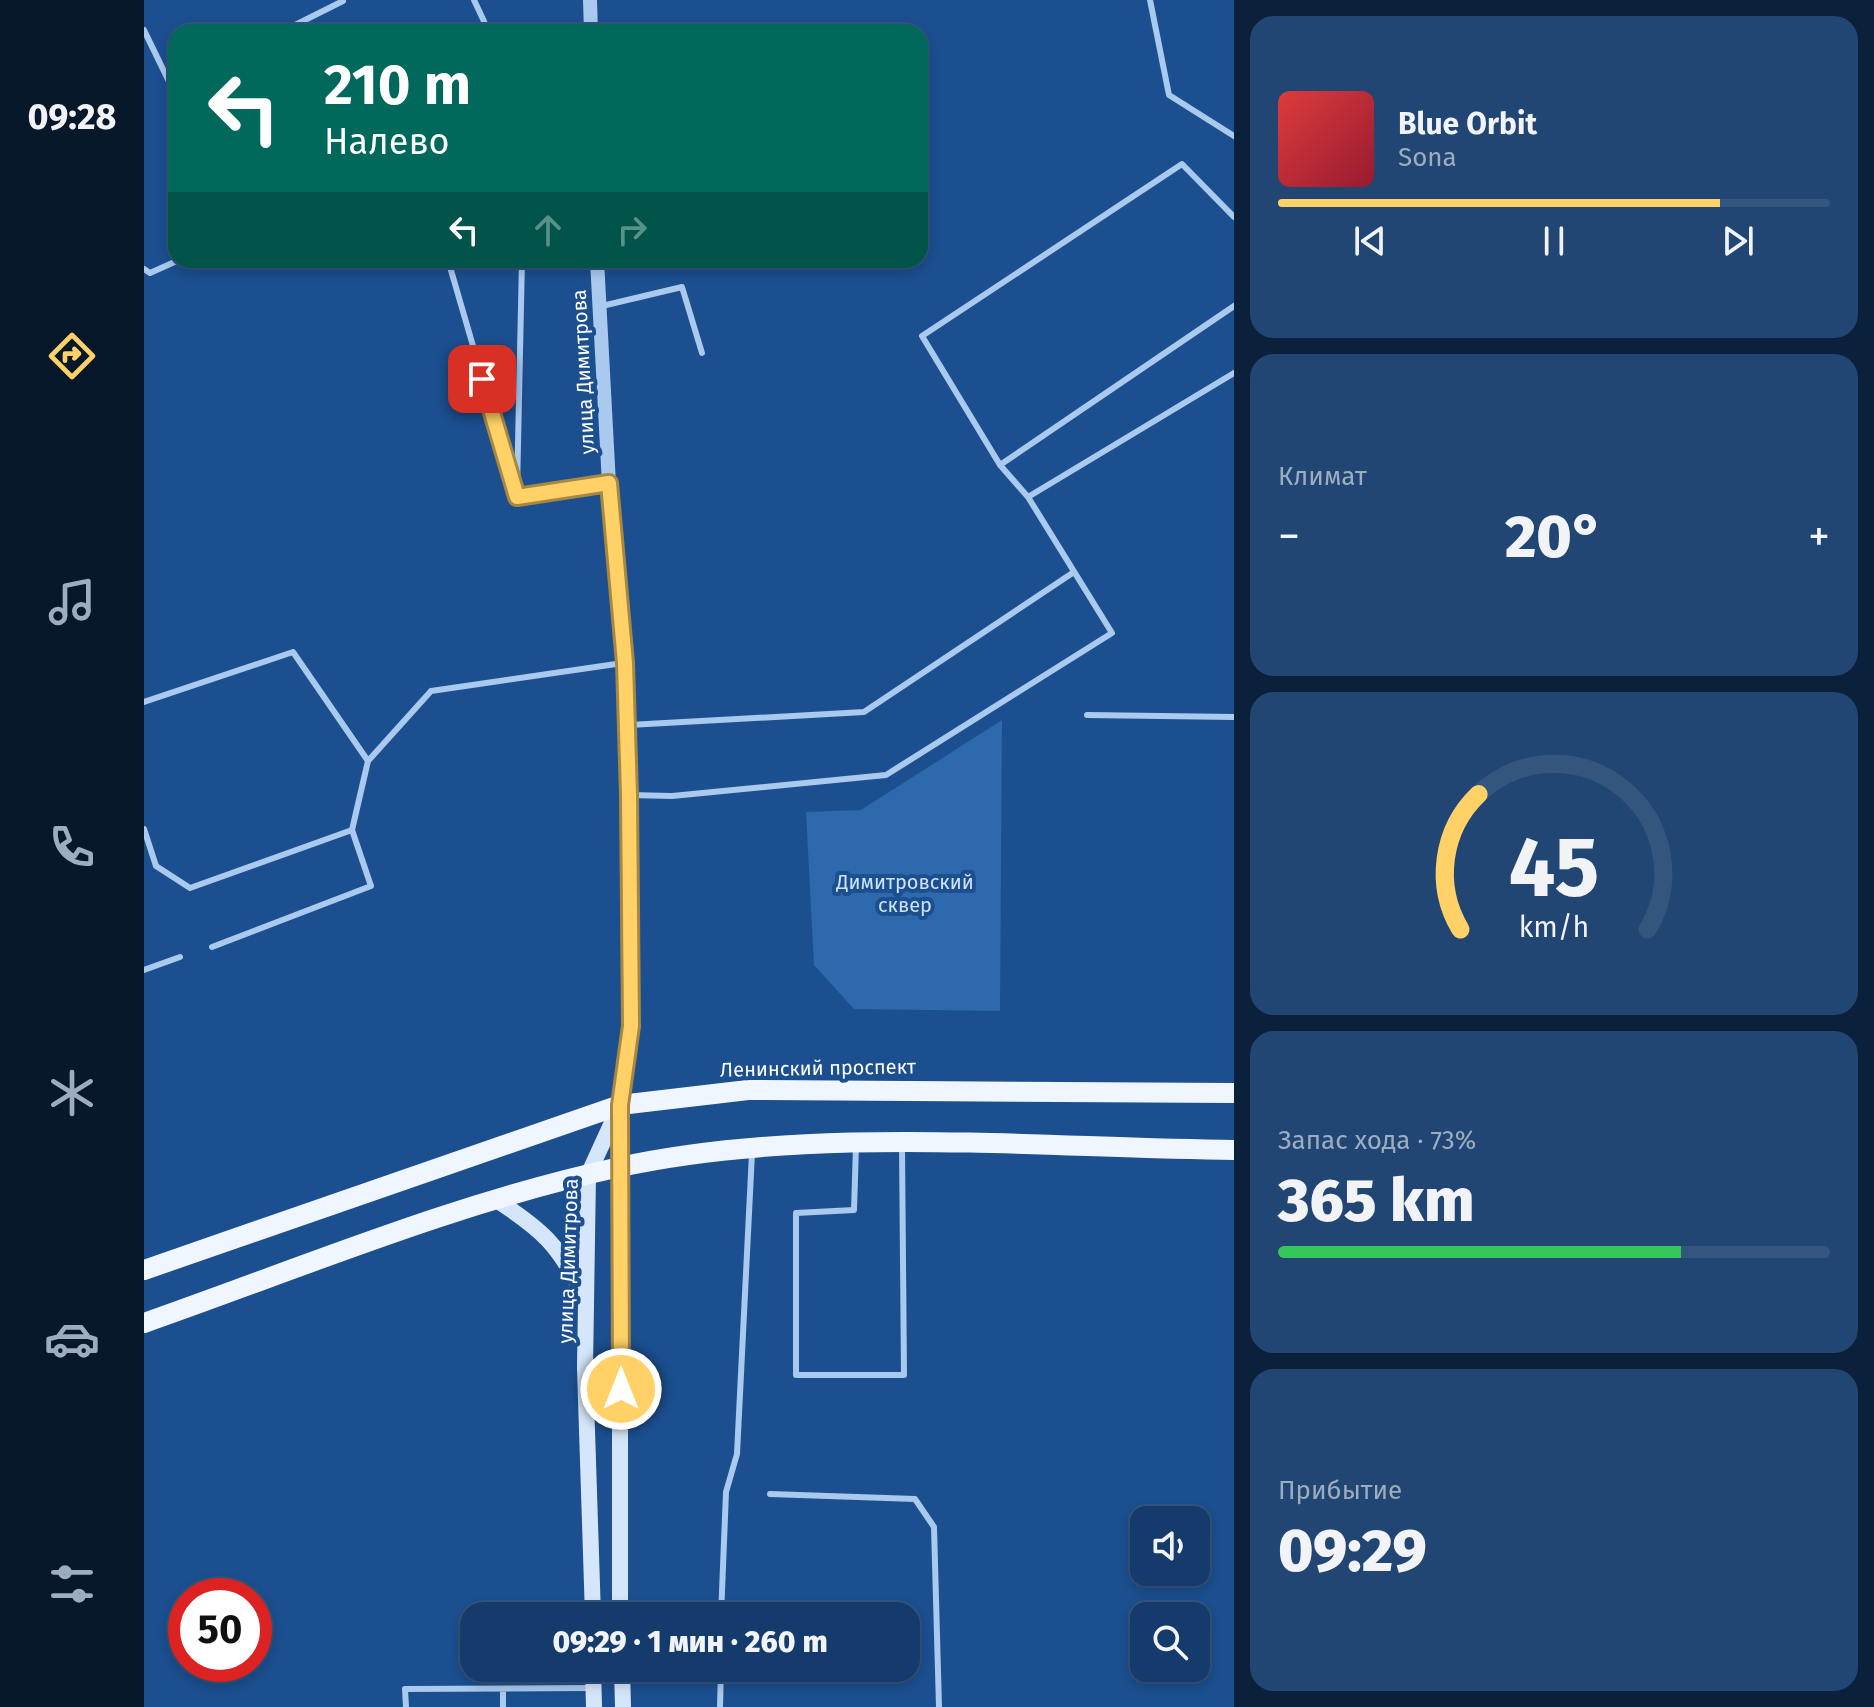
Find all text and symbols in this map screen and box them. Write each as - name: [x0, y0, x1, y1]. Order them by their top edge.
- text: 210 m: [324, 52, 471, 119]
- icon: left: [192, 56, 296, 160]
- text: 09:28: [27, 95, 117, 139]
- text: Blue Orbit: [1398, 106, 1537, 142]
- text: Налево: [324, 120, 450, 164]
- text: Sona: [1398, 142, 1457, 173]
- icon: left: [442, 208, 486, 252]
- icon: ahead: [526, 208, 570, 252]
- icon: right: [610, 208, 654, 252]
- icon: previous: [1348, 219, 1392, 263]
- icon: pause: [1532, 219, 1576, 263]
- icon: next: [1716, 219, 1760, 263]
- street label: улица Димитрова: [567, 289, 599, 455]
- icon: directions: [44, 328, 100, 384]
- pin: [448, 345, 516, 413]
- icon: arrive: [460, 357, 504, 401]
- text: Климат: [1278, 461, 1367, 492]
- text: 20°: [1505, 501, 1603, 573]
- text: −: [1278, 510, 1300, 563]
- text: +: [1808, 510, 1830, 563]
- icon: music: [44, 574, 100, 630]
- text: 45: [1509, 817, 1599, 917]
- icon: phone: [44, 819, 100, 875]
- park label: Димитровский сквер: [835, 870, 974, 917]
- text: km/h: [1519, 910, 1589, 945]
- street label: Ленинский проспект: [720, 1054, 917, 1082]
- icon: climate: [44, 1065, 100, 1121]
- text: Запас хода · 73%: [1278, 1125, 1476, 1156]
- text: 365 km: [1278, 1165, 1474, 1237]
- street label: улица Димитрова: [553, 1178, 583, 1344]
- icon: car: [44, 1311, 100, 1367]
- position arrow: [579, 1347, 663, 1431]
- text: Прибытие: [1278, 1475, 1402, 1506]
- map controls: [1130, 1506, 1210, 1682]
- button: sound: [1130, 1506, 1210, 1586]
- text: 09:29: [1278, 1515, 1427, 1587]
- icon: filters: [44, 1556, 100, 1612]
- speed limit sign: 50: [168, 1578, 272, 1682]
- button: search: [1130, 1602, 1210, 1682]
- text: 09:29 · 1 мин · 260 m: [552, 1624, 828, 1660]

